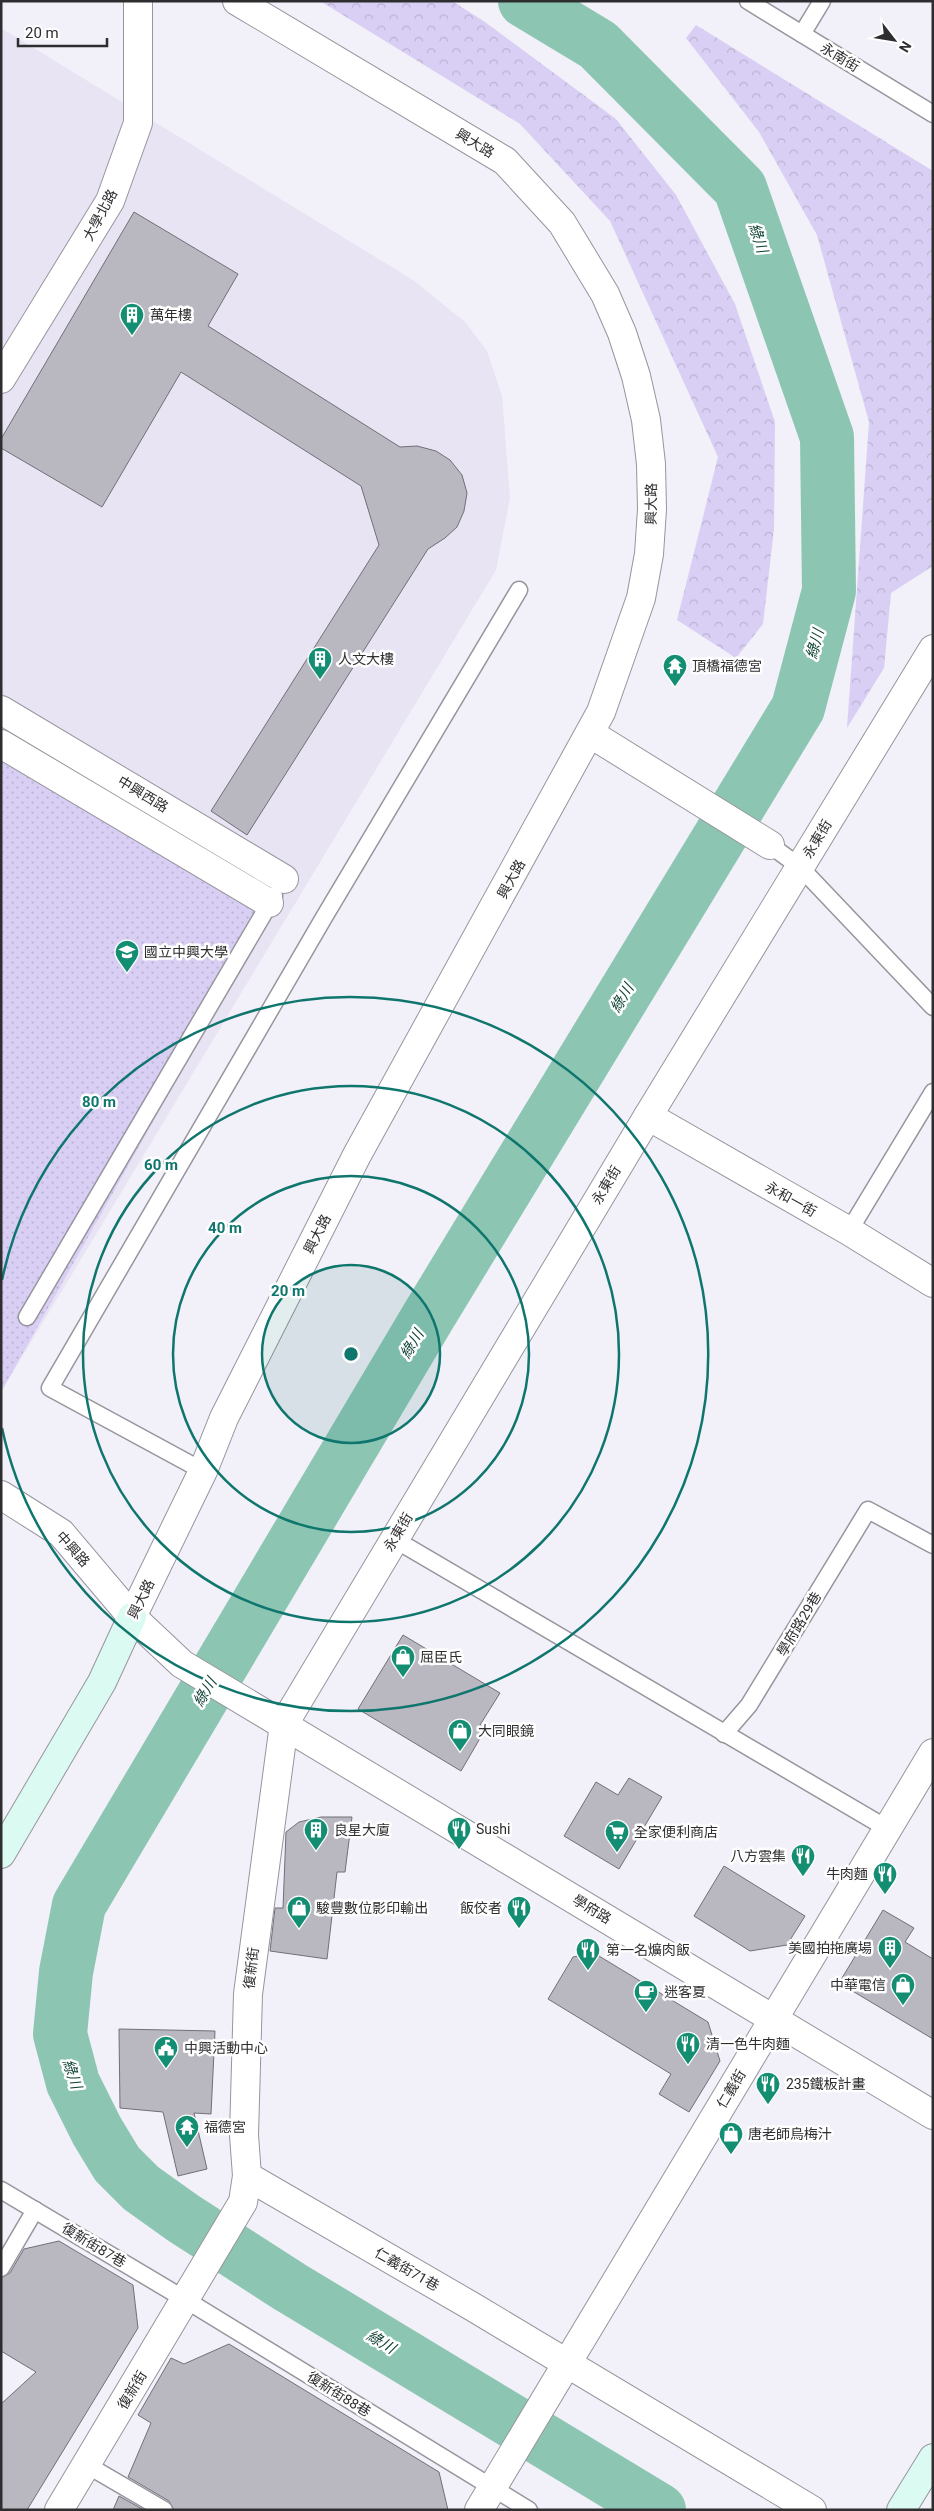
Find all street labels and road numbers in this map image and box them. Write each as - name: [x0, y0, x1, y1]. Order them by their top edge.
- street label: 永南街: [818, 39, 862, 75]
- street label: 興大路: [453, 125, 497, 161]
- street label: 大學北路: [80, 187, 120, 243]
- street label: 興大路: [643, 483, 659, 525]
- street label: 中興西路: [115, 773, 171, 815]
- street label: 永東街: [799, 817, 835, 861]
- street label: 興大路: [494, 857, 528, 901]
- street label: 永東街: [588, 1163, 624, 1207]
- street label: 永和一街: [763, 1178, 819, 1220]
- street label: 興大路: [300, 1212, 334, 1256]
- street label: 永東街: [380, 1510, 416, 1554]
- street label: 中興路: [53, 1528, 93, 1570]
- street label: 興大路: [125, 1577, 157, 1621]
- street label: 學府路29巷: [774, 1589, 824, 1659]
- street label: 學府路: [570, 1891, 614, 1927]
- street label: 復新街: [241, 1946, 261, 1990]
- street label: 仁義街: [713, 2067, 749, 2111]
- street label: 復新街87巷: [59, 2220, 129, 2270]
- street label: 仁義街71巷: [372, 2244, 442, 2294]
- street label: 復新街: [114, 2368, 150, 2412]
- street label: 復新街88巷: [304, 2368, 374, 2420]

